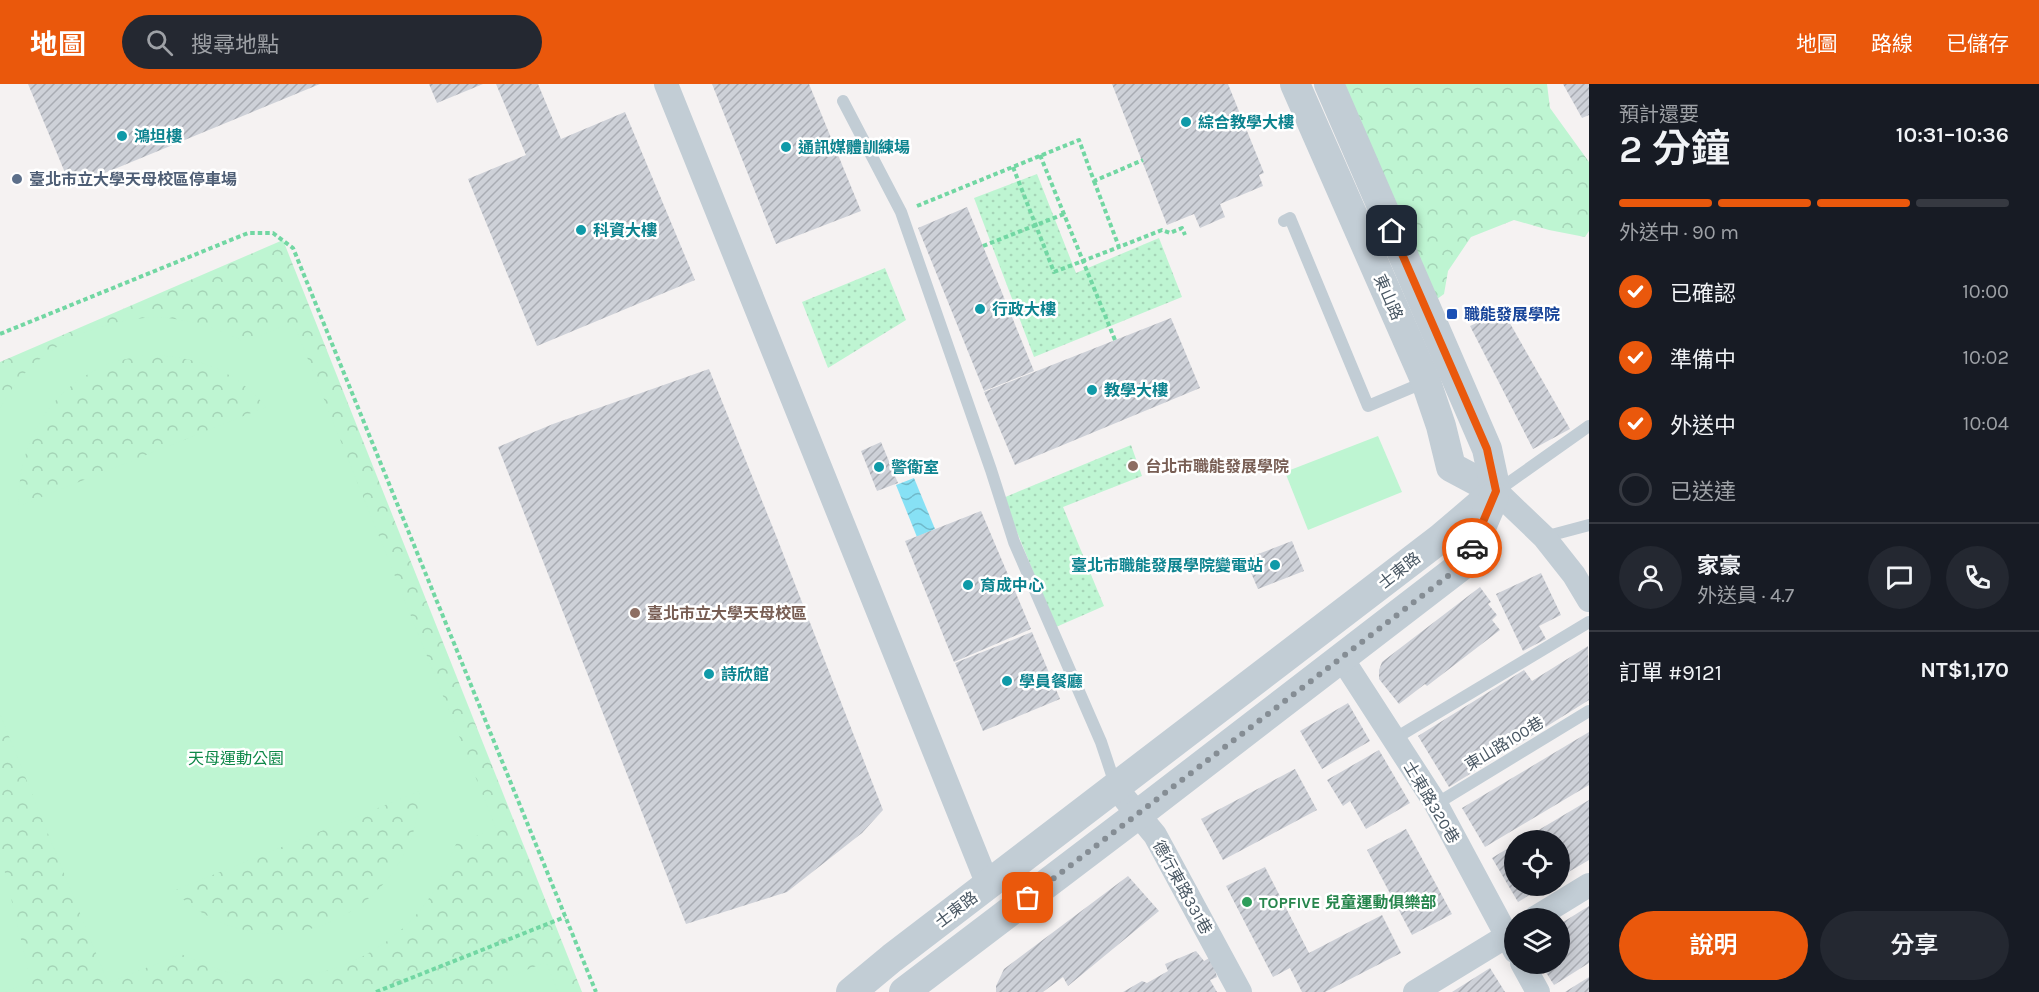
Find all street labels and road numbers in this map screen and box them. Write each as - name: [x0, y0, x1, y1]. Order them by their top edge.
- street label: 東山路: [1370, 271, 1407, 323]
- street label: 士東路: [1375, 548, 1424, 593]
- street label: 東山路100巷: [1462, 713, 1547, 774]
- street label: 士東路320巷: [1400, 758, 1463, 847]
- street label: 德行東路331巷: [1149, 837, 1216, 937]
- street label: 士東路: [931, 887, 981, 931]

